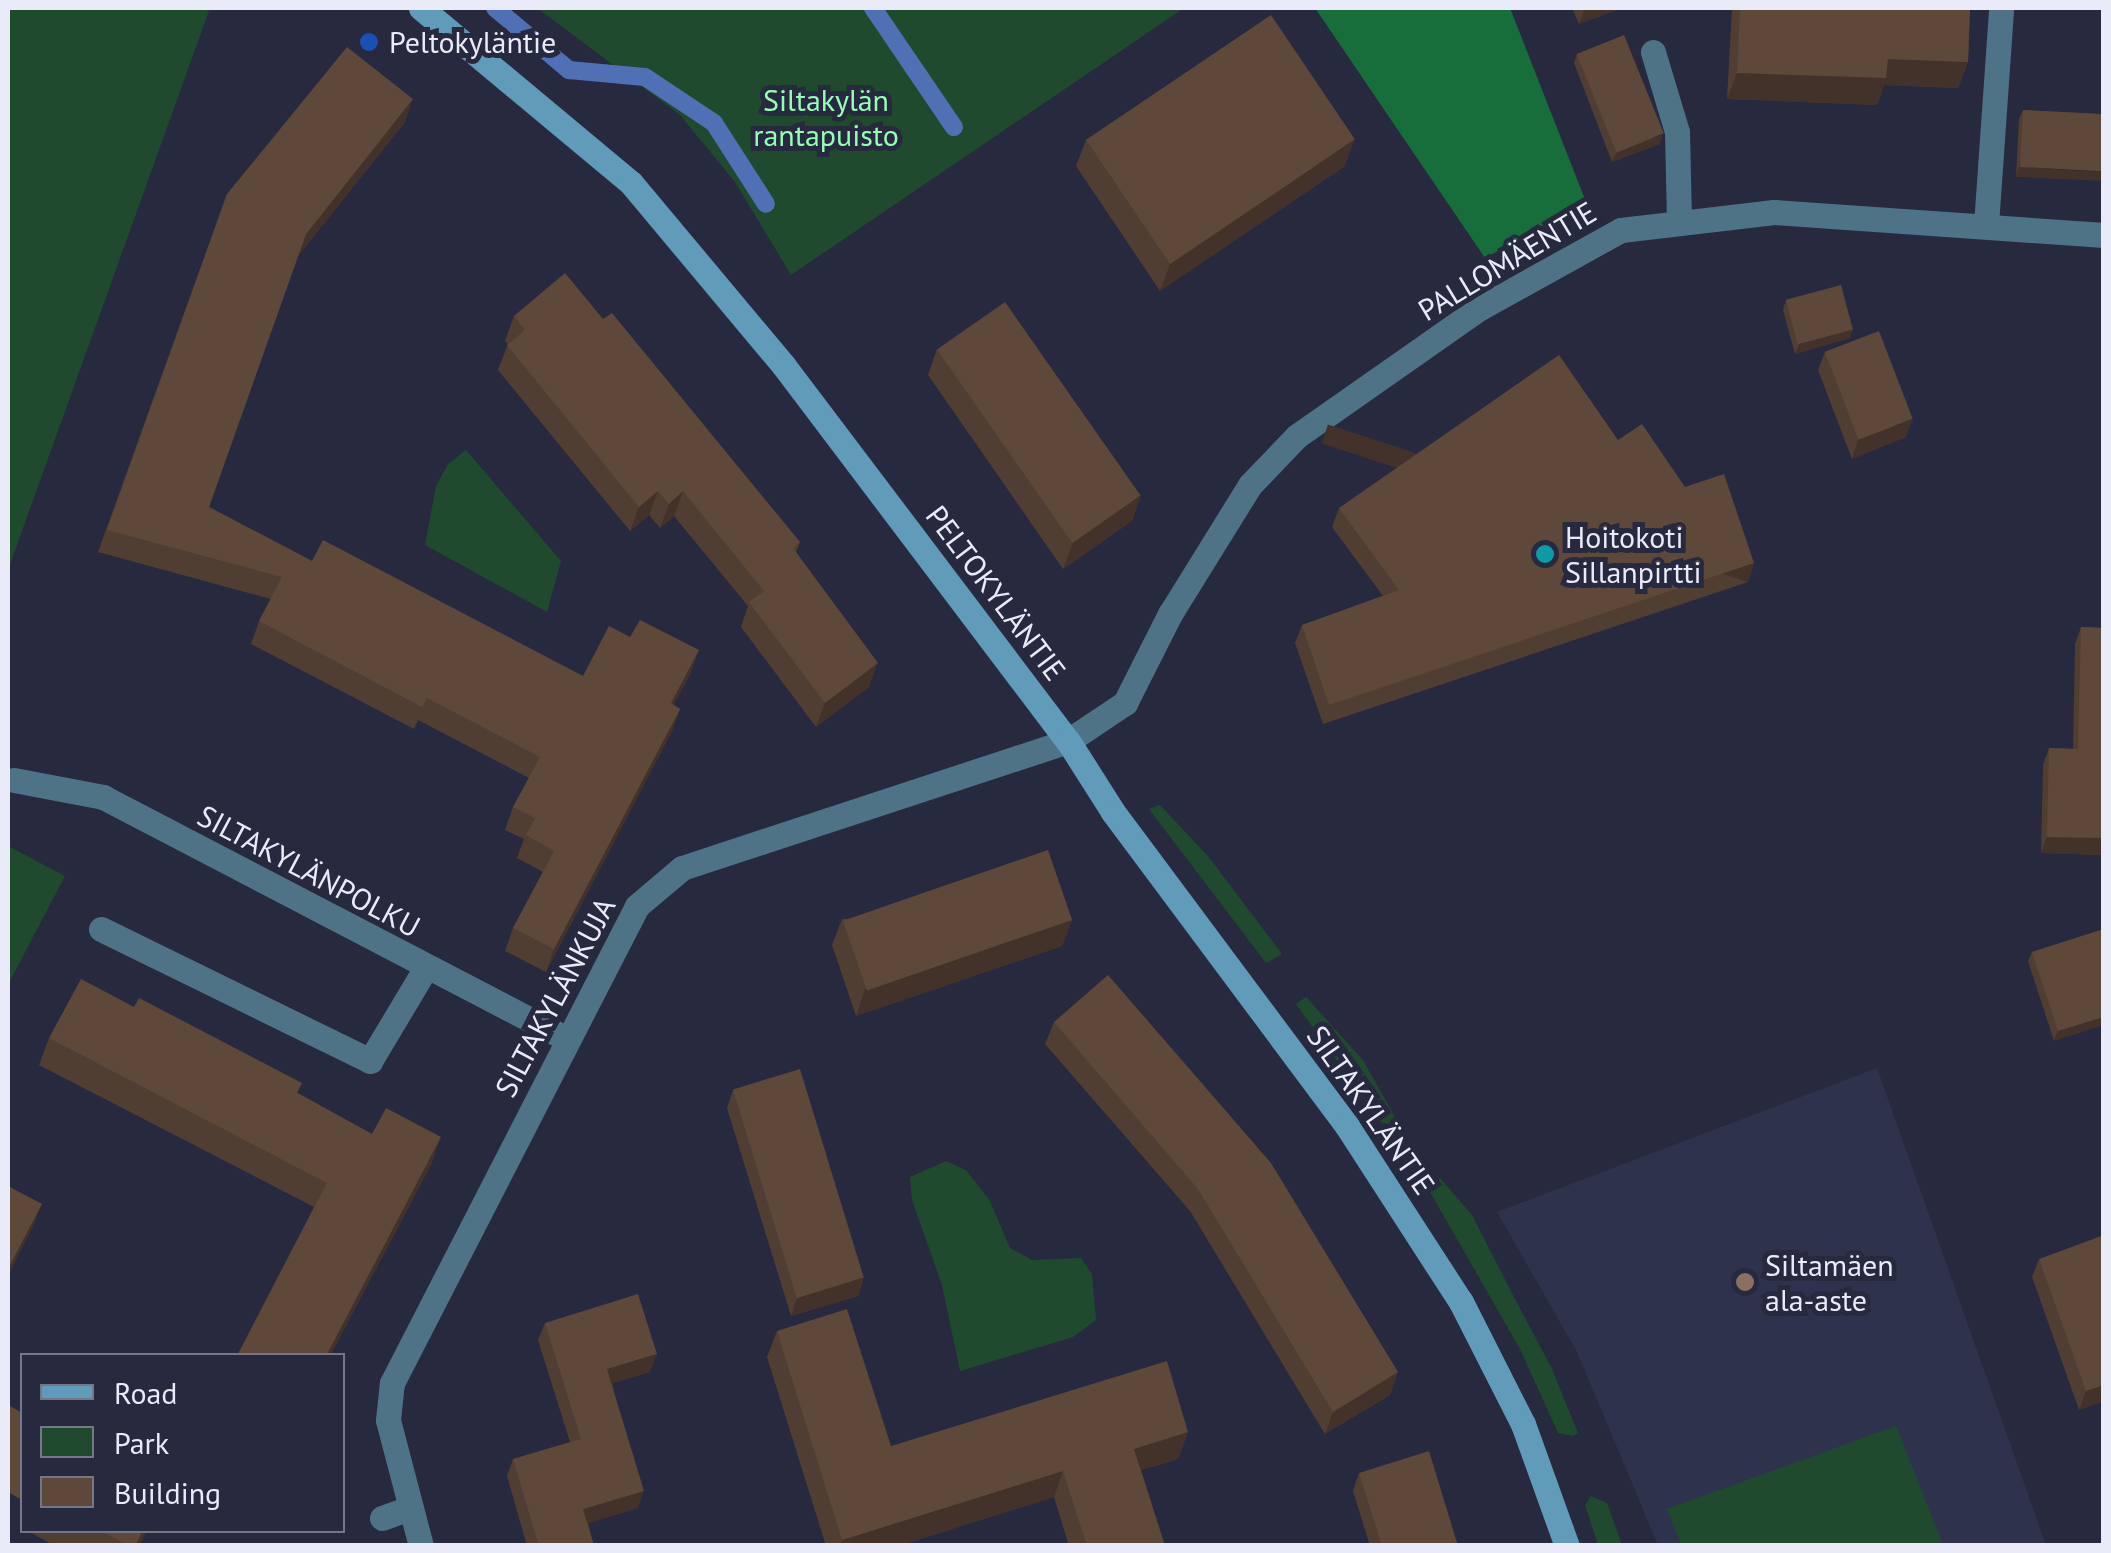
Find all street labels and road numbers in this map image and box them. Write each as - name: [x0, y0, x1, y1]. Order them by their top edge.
- street label: PALLOMÄENTIE: [1412, 194, 1602, 328]
- street label: PELTOKYLÄNTIE: [919, 498, 1073, 688]
- street label: SILTAKYLÄNPOLKU: [192, 797, 426, 945]
- street label: SILTAKYLÄNKUJA: [487, 891, 623, 1103]
- street label: SILTAKYLÄNTIE: [1300, 1019, 1442, 1201]

